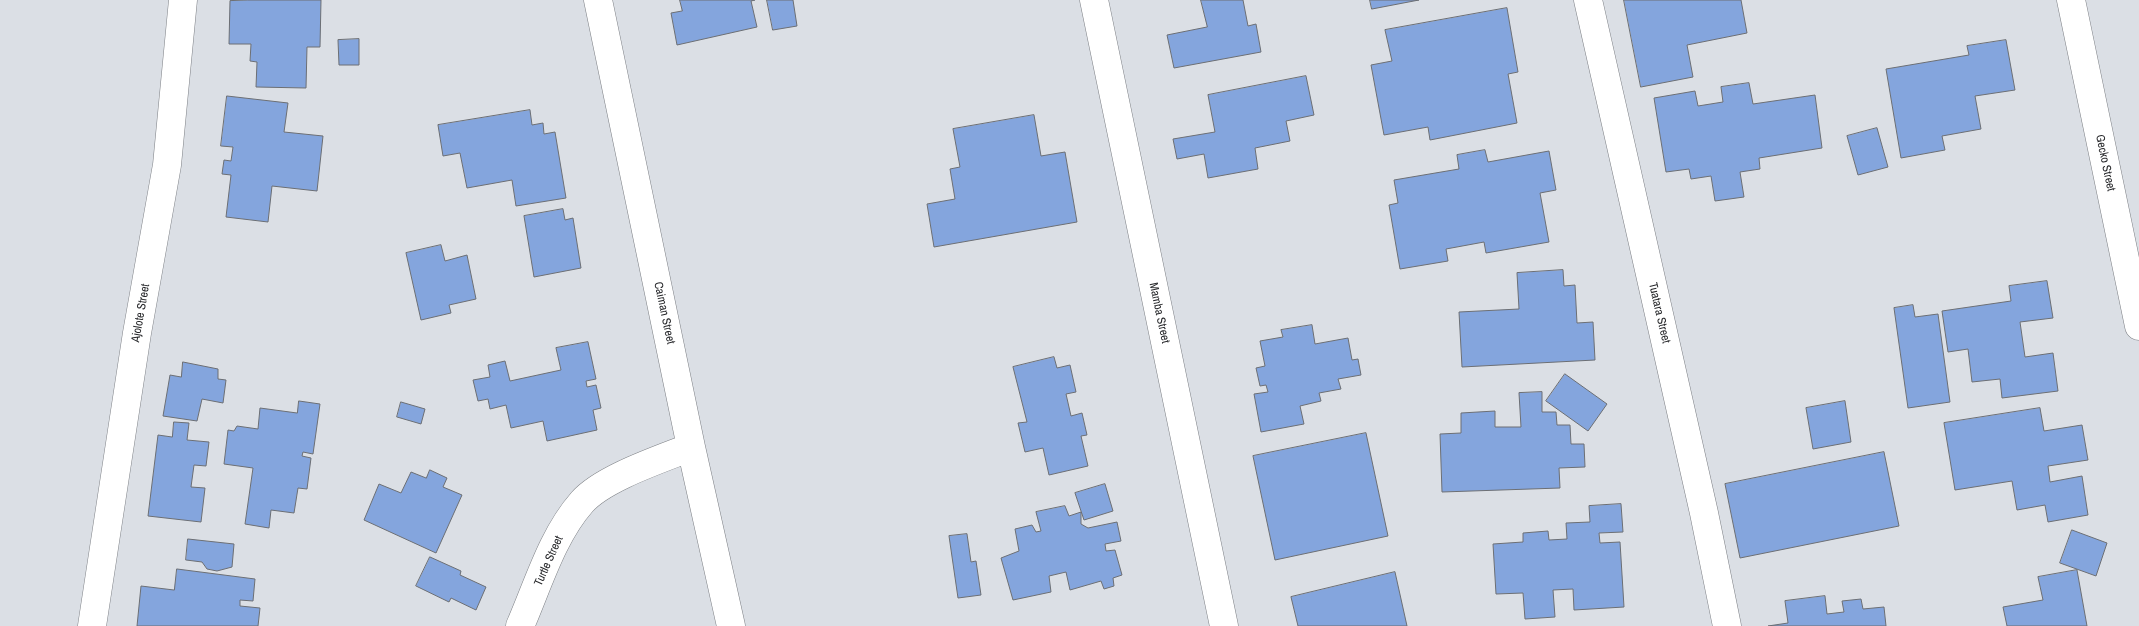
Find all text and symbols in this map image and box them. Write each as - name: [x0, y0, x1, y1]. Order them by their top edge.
- street label: Gecko Street: [2092, 133, 2118, 193]
- street label: Caiman Street: [650, 280, 678, 346]
- street label: Mamba Street: [1146, 281, 1172, 345]
- street label: Tuatara Street: [1645, 281, 1673, 345]
- street label: Ajolote Street: [129, 283, 153, 343]
- street label: Turtle Street: [532, 534, 566, 588]

